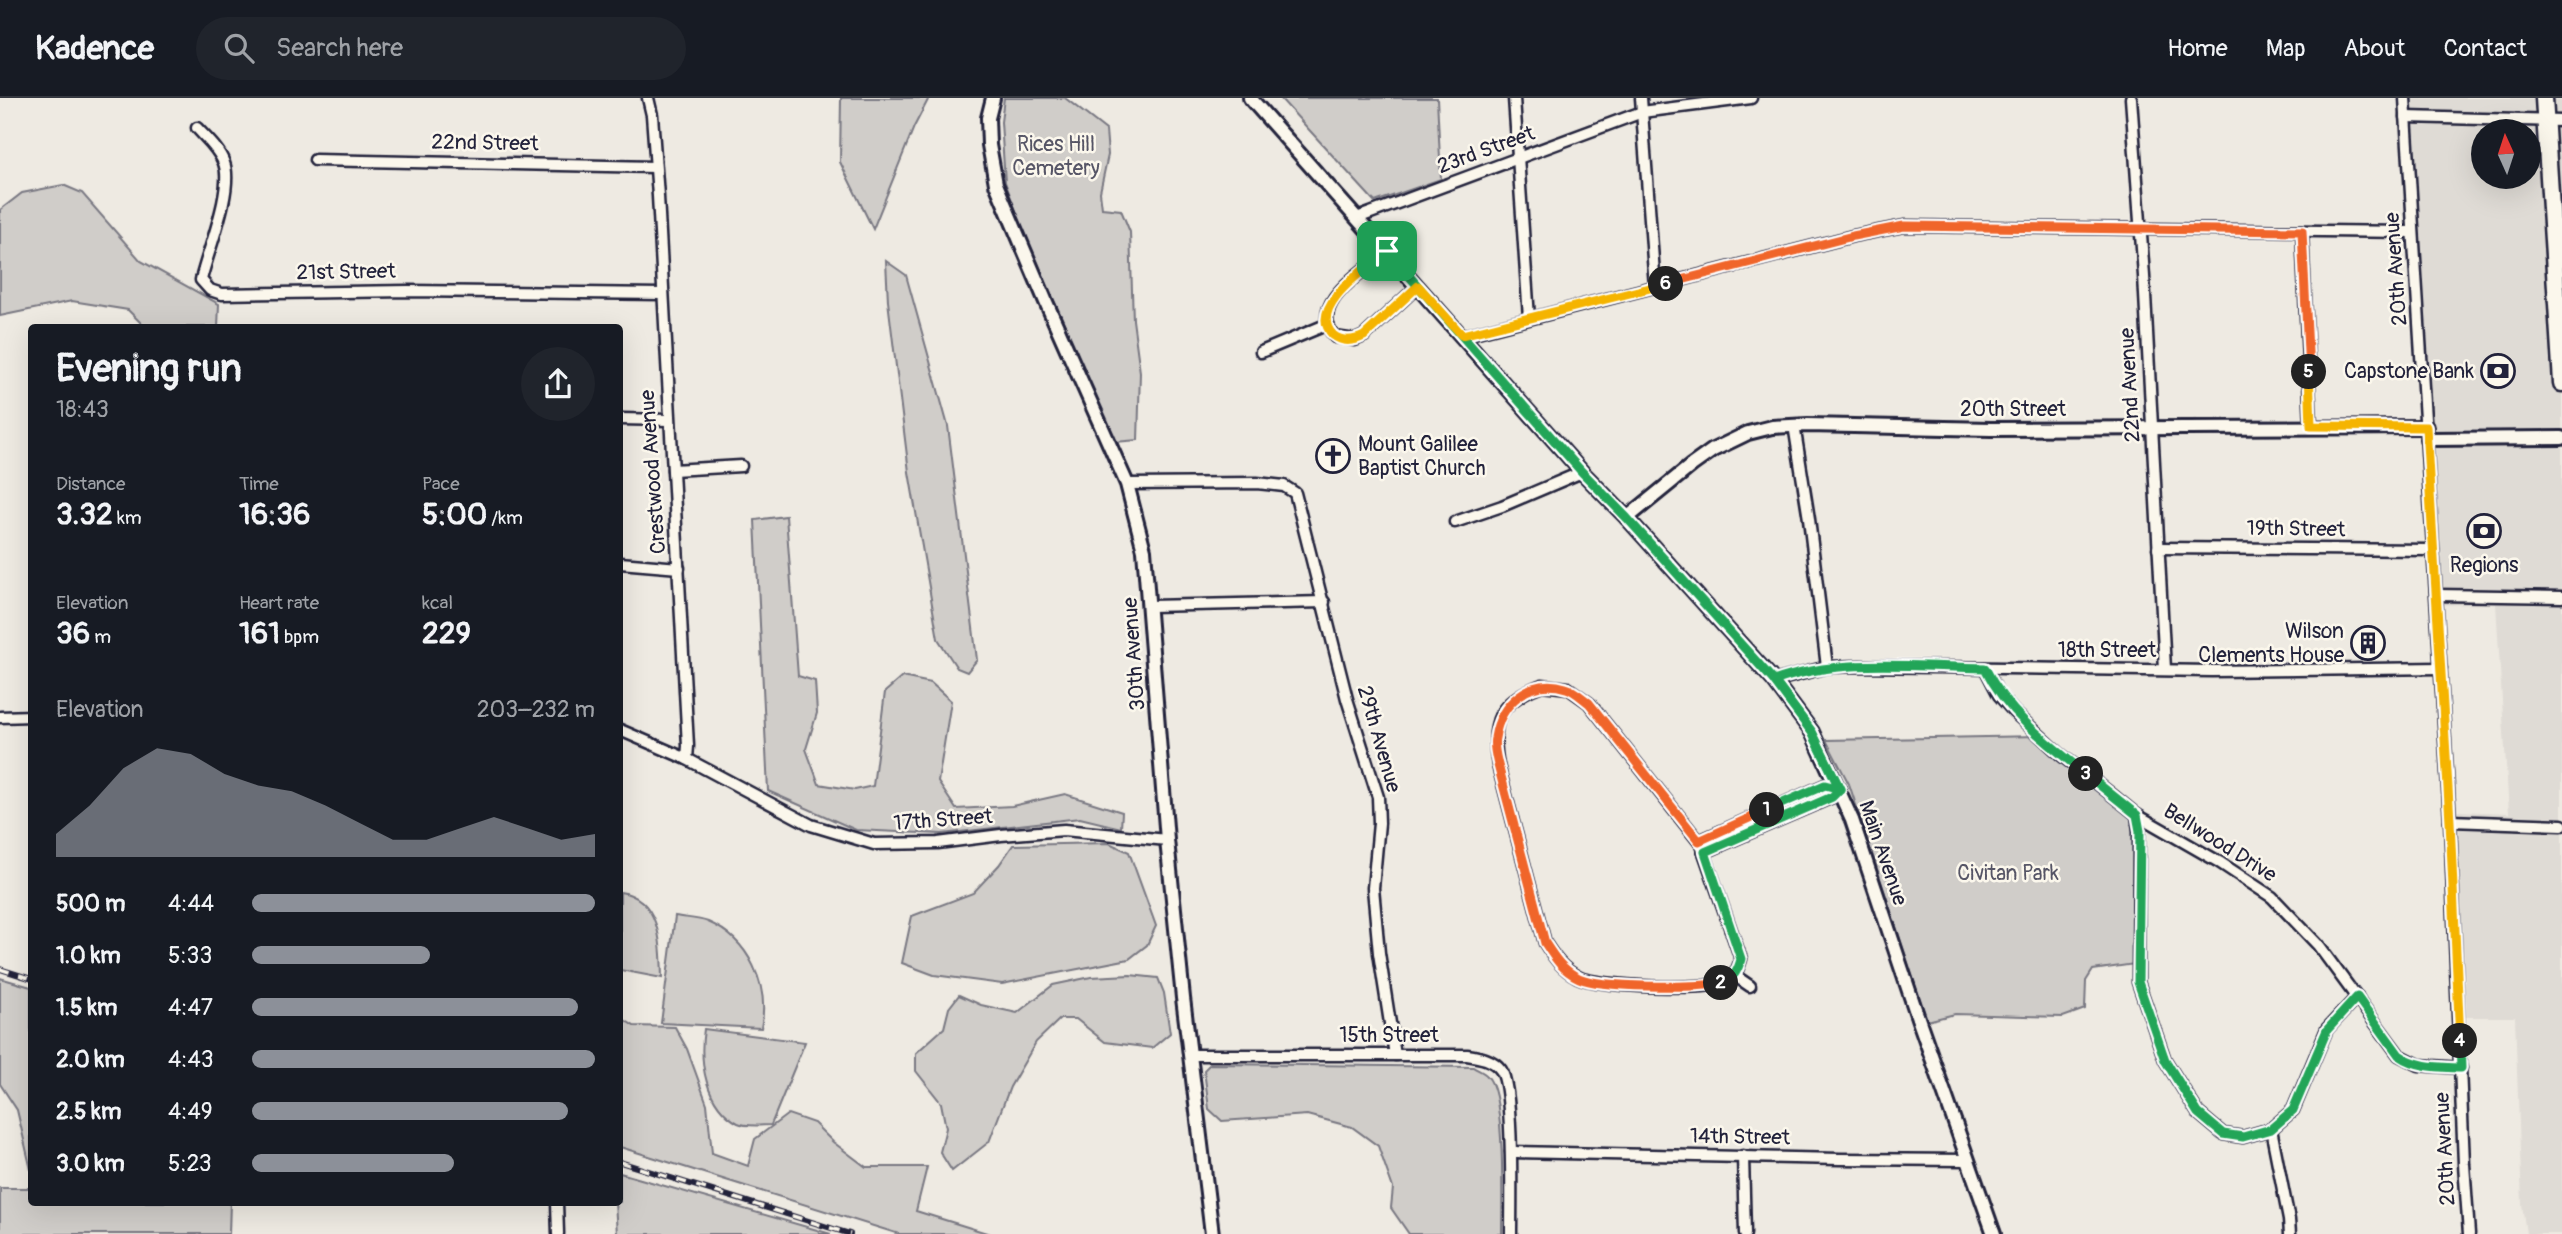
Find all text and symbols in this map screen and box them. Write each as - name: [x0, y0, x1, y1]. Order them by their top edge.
- search box: [196, 17, 686, 80]
- text: Kadence: [35, 28, 154, 69]
- icon: search: [220, 29, 258, 67]
- text: Search here: [276, 32, 403, 64]
- text: Home: [2167, 34, 2228, 63]
- text: Map: [2266, 34, 2306, 63]
- text: About: [2344, 34, 2406, 63]
- text: Contact: [2444, 34, 2527, 63]
- north arrow: [2471, 119, 2541, 189]
- map controls: [2471, 119, 2541, 189]
- street label: 23rd Street: [1434, 120, 1539, 180]
- street label: 22nd Street: [431, 129, 539, 157]
- park label: Rices Hill Cemetery: [1012, 131, 1100, 182]
- street label: 20th Avenue: [2379, 211, 2413, 327]
- pin: [1357, 221, 1417, 281]
- icon: arrive: [1368, 232, 1406, 270]
- street label: 21st Street: [296, 258, 396, 286]
- pin: 6: [1648, 266, 1684, 302]
- text: 6: [1660, 271, 1671, 295]
- street label: 22nd Avenue: [2113, 326, 2146, 443]
- text: Evening run: [56, 345, 242, 393]
- button: share: [521, 347, 595, 421]
- bank icon: Capstone Bank: [2479, 352, 2517, 390]
- pin: 5: [2292, 354, 2326, 390]
- place label: Capstone Bank: [2344, 358, 2474, 385]
- text: 5: [2303, 359, 2314, 383]
- street label: Crestwood Avenue: [634, 388, 672, 555]
- text: 18:43: [56, 395, 109, 424]
- street label: 20th Street: [1960, 396, 2066, 423]
- place label: Mount Galilee Baptist Church: [1358, 431, 1486, 482]
- church icon: Mount Galilee Baptist Church: [1314, 437, 1352, 475]
- text: Distance: [56, 472, 125, 496]
- text: Time: [239, 472, 279, 496]
- text: Pace: [422, 472, 460, 496]
- text: 3.32: [56, 496, 113, 533]
- text: 16:36: [239, 496, 310, 533]
- text: 5:00: [422, 496, 487, 533]
- text: km: [113, 506, 142, 530]
- text: /km: [487, 506, 523, 530]
- bank icon: Regions: [2465, 512, 2503, 550]
- street label: 19th Street: [2246, 515, 2346, 543]
- place label: Regions: [2450, 552, 2519, 579]
- text: Elevation: [56, 591, 128, 615]
- text: Heart rate: [239, 591, 319, 615]
- text: kcal: [422, 591, 453, 615]
- street label: 30th Avenue: [1117, 596, 1151, 712]
- text: 36: [56, 615, 90, 652]
- text: 161: [239, 615, 280, 652]
- text: 229: [422, 615, 471, 652]
- place label: Wilson Clements House: [2198, 618, 2345, 669]
- building icon: Wilson Clements House: [2349, 624, 2387, 662]
- text: m: [90, 625, 111, 649]
- text: bpm: [280, 625, 319, 649]
- street label: 18th Street: [2058, 637, 2157, 664]
- street label: 29th Avenue: [1351, 682, 1407, 796]
- text: Elevation: [56, 695, 144, 724]
- text: 203–232 m: [477, 695, 595, 724]
- pin: 3: [2068, 756, 2104, 792]
- text: 3: [2080, 761, 2091, 785]
- pin: 1: [1750, 792, 1784, 828]
- text: 1: [1763, 797, 1770, 821]
- street label: Main Avenue: [1852, 797, 1914, 910]
- street label: Bellwood Drive: [2158, 797, 2282, 889]
- street label: 17th Street: [893, 803, 994, 837]
- park label: Civitan Park: [1957, 860, 2059, 887]
- text: 500 m: [56, 889, 125, 918]
- text: 4:44: [168, 889, 214, 918]
- text: 1.0 km: [56, 941, 121, 970]
- text: 5:33: [168, 941, 212, 970]
- pin: 2: [1704, 966, 1738, 1001]
- text: 2: [1715, 970, 1726, 994]
- text: 1.5 km: [56, 993, 118, 1022]
- text: 4:47: [168, 993, 213, 1022]
- street label: 15th Street: [1339, 1022, 1439, 1049]
- pin: 4: [2442, 1024, 2478, 1058]
- text: 4: [2454, 1028, 2465, 1052]
- text: 2.0 km: [56, 1045, 125, 1074]
- text: 4:43: [168, 1045, 214, 1074]
- street label: 20th Avenue: [2429, 1091, 2461, 1206]
- text: 2.5 km: [56, 1097, 121, 1126]
- text: 4:49: [168, 1097, 213, 1126]
- street label: 14th Street: [1690, 1123, 1791, 1151]
- text: 3.0 km: [56, 1149, 125, 1178]
- text: 5:23: [168, 1149, 212, 1178]

